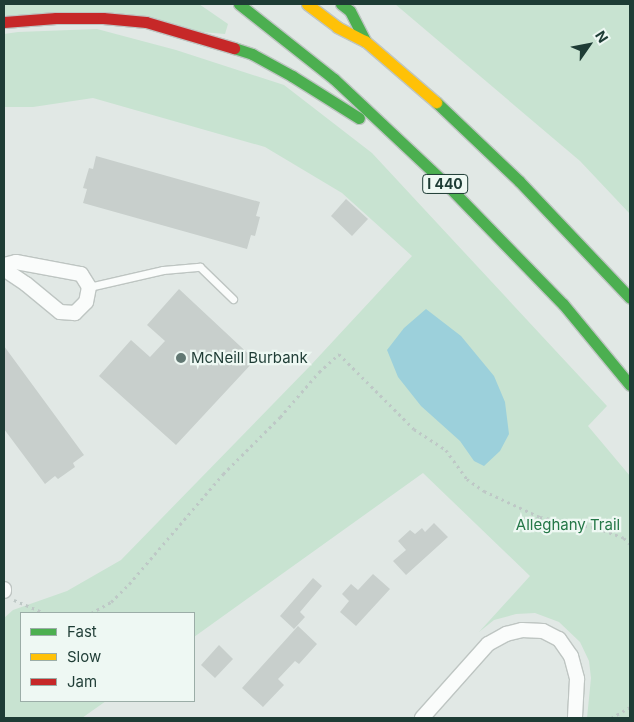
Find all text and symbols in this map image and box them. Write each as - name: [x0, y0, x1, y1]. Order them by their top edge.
- north arrow: [564, 20, 614, 70]
- text: N: [592, 27, 612, 46]
- road number: I 440: [421, 172, 469, 195]
- place label: McNeill Burbank: [191, 349, 308, 367]
- marker: McNeill Burbank: [175, 352, 187, 364]
- park label: Alleghany Trail: [516, 516, 620, 534]
- legend: [20, 612, 195, 702]
- text: Fast: [67, 622, 97, 641]
- text: Slow: [67, 647, 101, 666]
- text: Jam: [67, 672, 97, 691]

